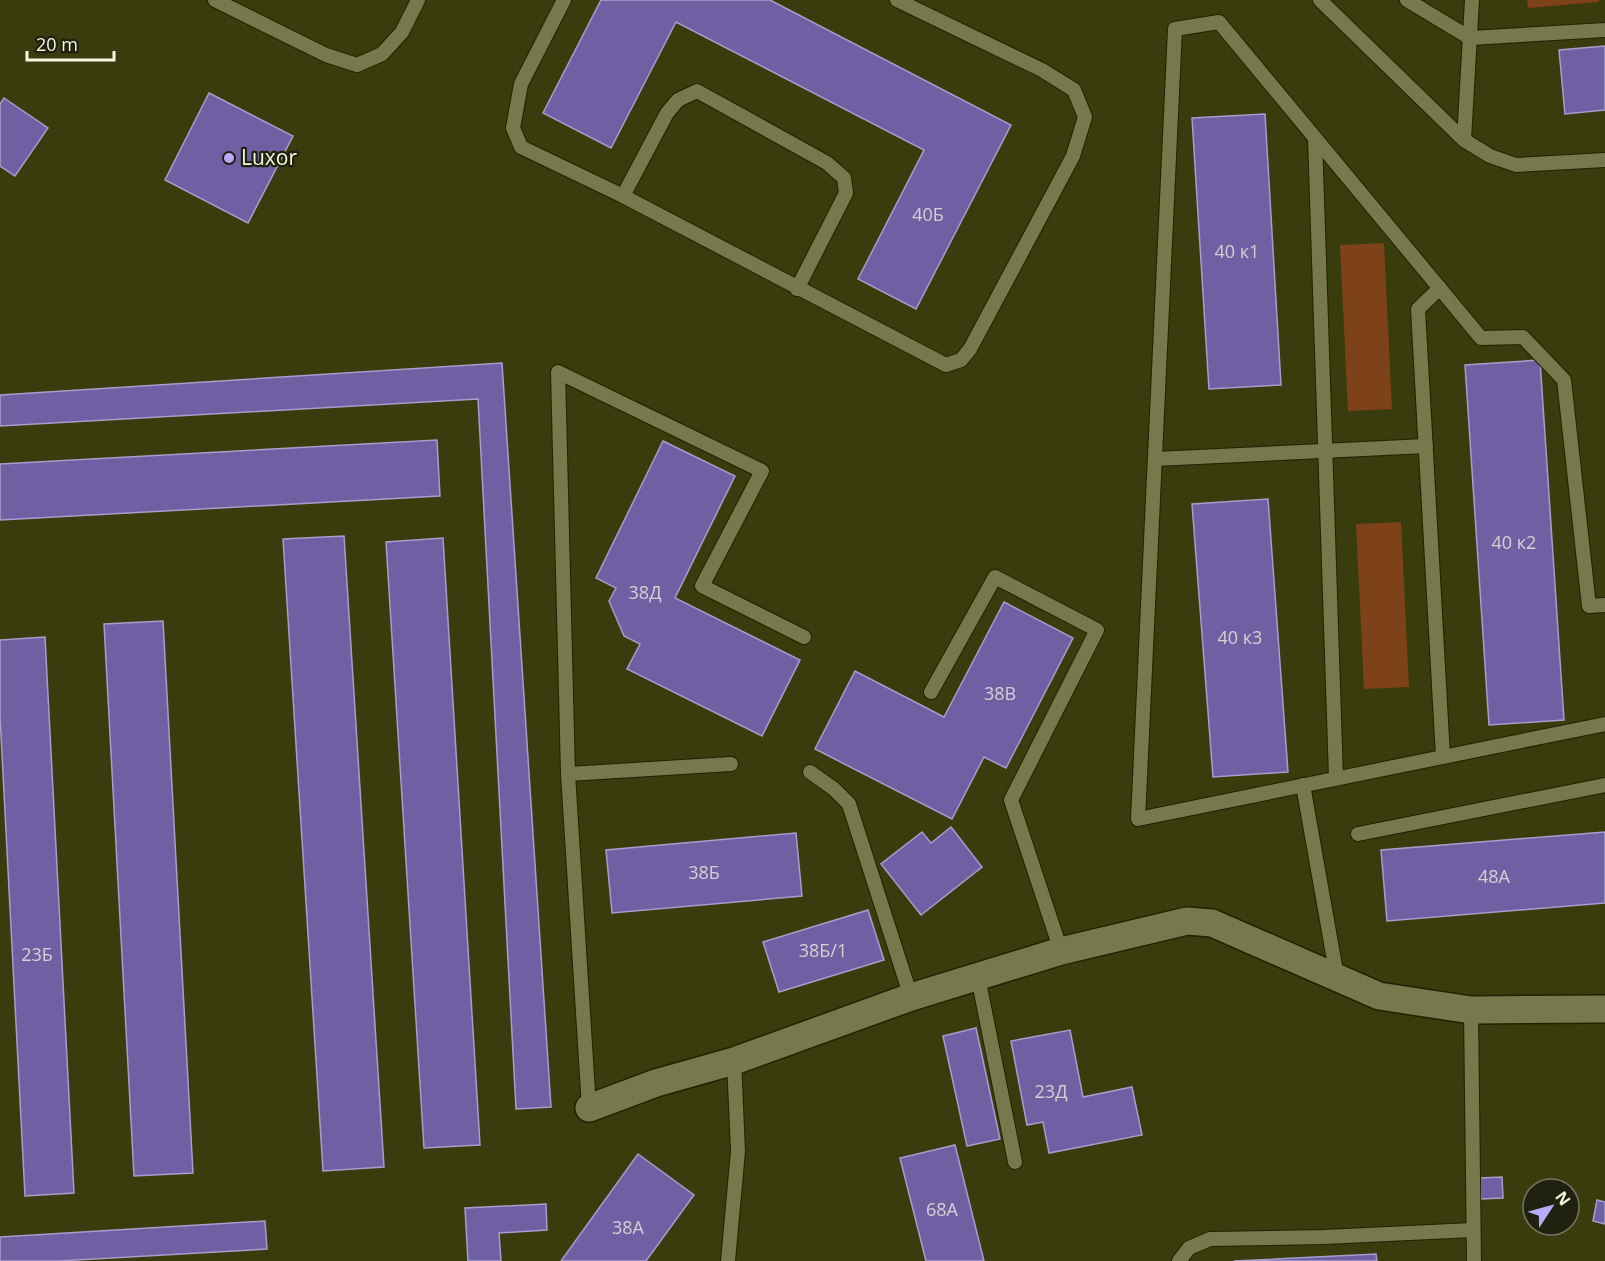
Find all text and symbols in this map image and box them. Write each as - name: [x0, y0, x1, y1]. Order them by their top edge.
- scale bar: [27, 24, 114, 62]
- text: 20 m: [36, 32, 78, 56]
- place label: Luxor: [241, 143, 297, 171]
- marker: Luxor: [222, 151, 236, 165]
- house number: 40Б: [912, 202, 944, 226]
- house number: 40 к1: [1215, 239, 1259, 263]
- house number: 40 к2: [1492, 530, 1536, 554]
- house number: 38Д: [629, 580, 661, 604]
- house number: 40 к3: [1218, 625, 1262, 649]
- house number: 38В: [984, 681, 1016, 705]
- house number: 38Б: [688, 860, 720, 884]
- house number: 48А: [1478, 864, 1511, 888]
- house number: 38Б/1: [799, 938, 847, 962]
- house number: 23Б: [21, 942, 53, 966]
- house number: 23Д: [1035, 1079, 1067, 1103]
- north arrow: [1521, 1177, 1581, 1237]
- text: N: [1550, 1186, 1576, 1210]
- house number: 68А: [926, 1197, 959, 1221]
- house number: 38А: [612, 1215, 645, 1239]

